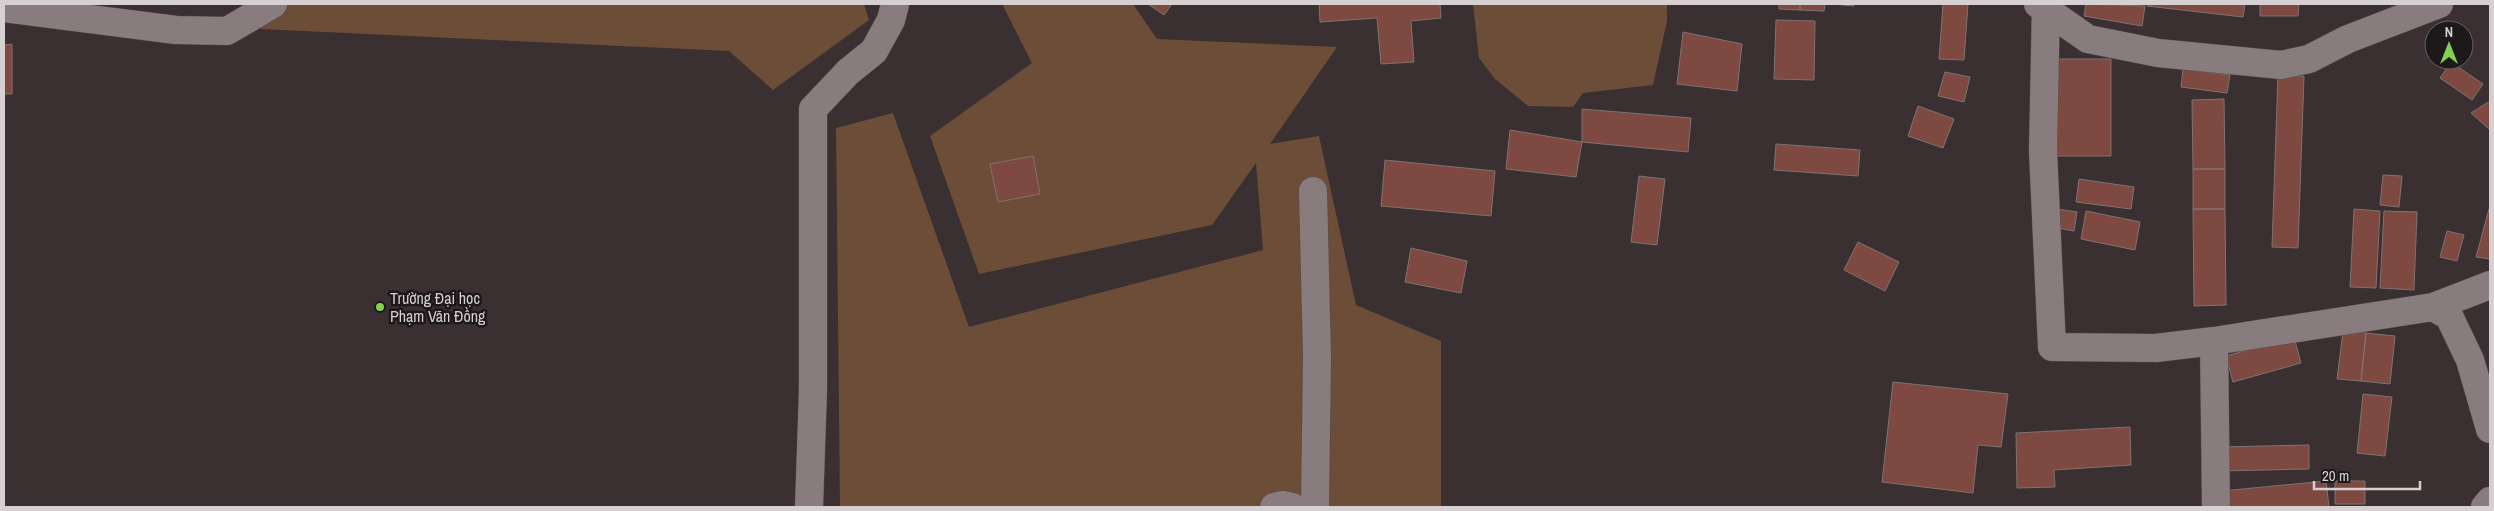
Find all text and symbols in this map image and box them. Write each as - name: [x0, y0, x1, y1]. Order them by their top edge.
- north arrow: [2424, 20, 2474, 70]
- text: N: [2445, 23, 2453, 41]
- place label: Trường Đại học Phạm Văn Đồng: [390, 287, 486, 327]
- marker: Trường Đại học Phạm Văn Đồng: [374, 301, 386, 313]
- scale bar: [2314, 458, 2420, 490]
- text: 20 m: [2322, 465, 2349, 486]

